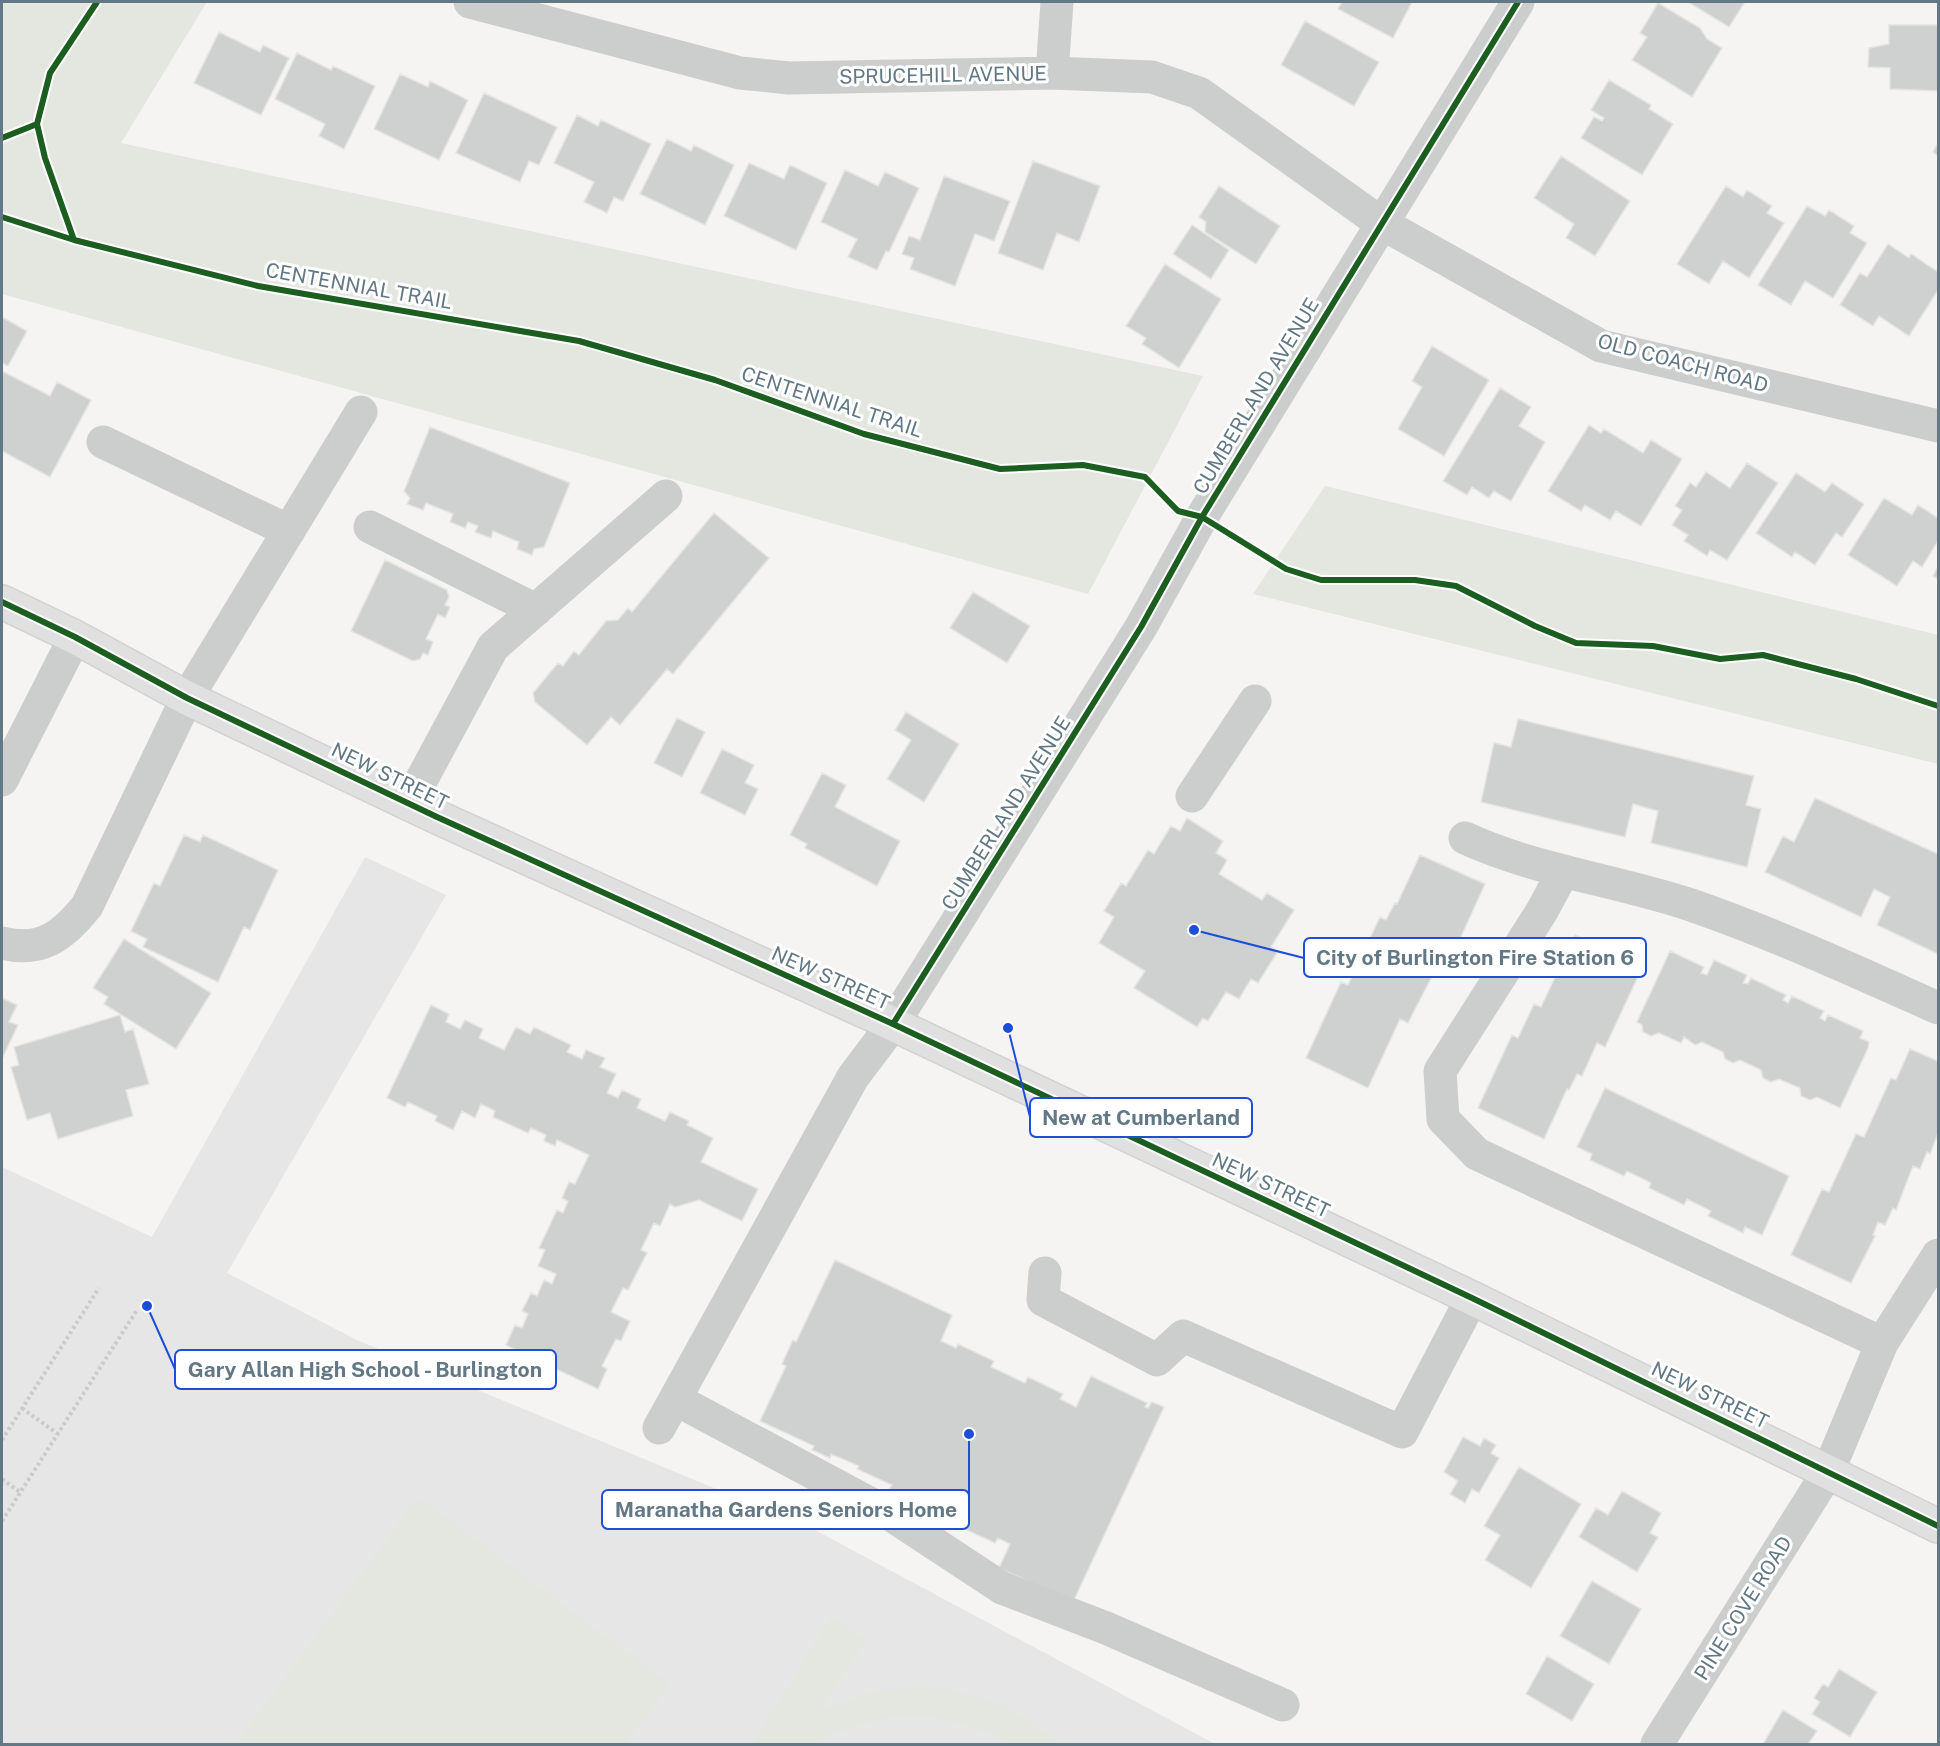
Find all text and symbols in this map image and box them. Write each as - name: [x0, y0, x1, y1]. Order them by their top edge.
- street label: SPRUCEHILL AVENUE: [839, 61, 1047, 89]
- street label: CENTENNIAL TRAIL: [264, 258, 454, 314]
- street label: CUMBERLAND AVENUE: [1188, 294, 1324, 498]
- street label: OLD COACH ROAD: [1595, 329, 1771, 397]
- street label: CENTENNIAL TRAIL: [738, 361, 926, 443]
- street label: CUMBERLAND AVENUE: [936, 712, 1076, 914]
- street label: NEW STREET: [328, 737, 453, 815]
- callout: City of Burlington Fire Station 6: [1304, 938, 1646, 977]
- street label: NEW STREET: [768, 941, 894, 1015]
- text: City of Burlington Fire Station 6: [1316, 945, 1634, 970]
- callout: New at Cumberland: [1030, 1098, 1252, 1137]
- text: New at Cumberland: [1042, 1105, 1240, 1130]
- street label: NEW STREET: [1208, 1147, 1334, 1223]
- callout: Gary Allan High School - Burlington: [175, 1350, 556, 1389]
- street label: NEW STREET: [1648, 1356, 1773, 1434]
- text: Gary Allan High School - Burlington: [188, 1357, 542, 1382]
- callout: Maranatha Gardens Seniors Home: [602, 1490, 969, 1529]
- text: Maranatha Gardens Seniors Home: [615, 1497, 957, 1522]
- street label: PINE COVE ROAD: [1689, 1532, 1797, 1684]

